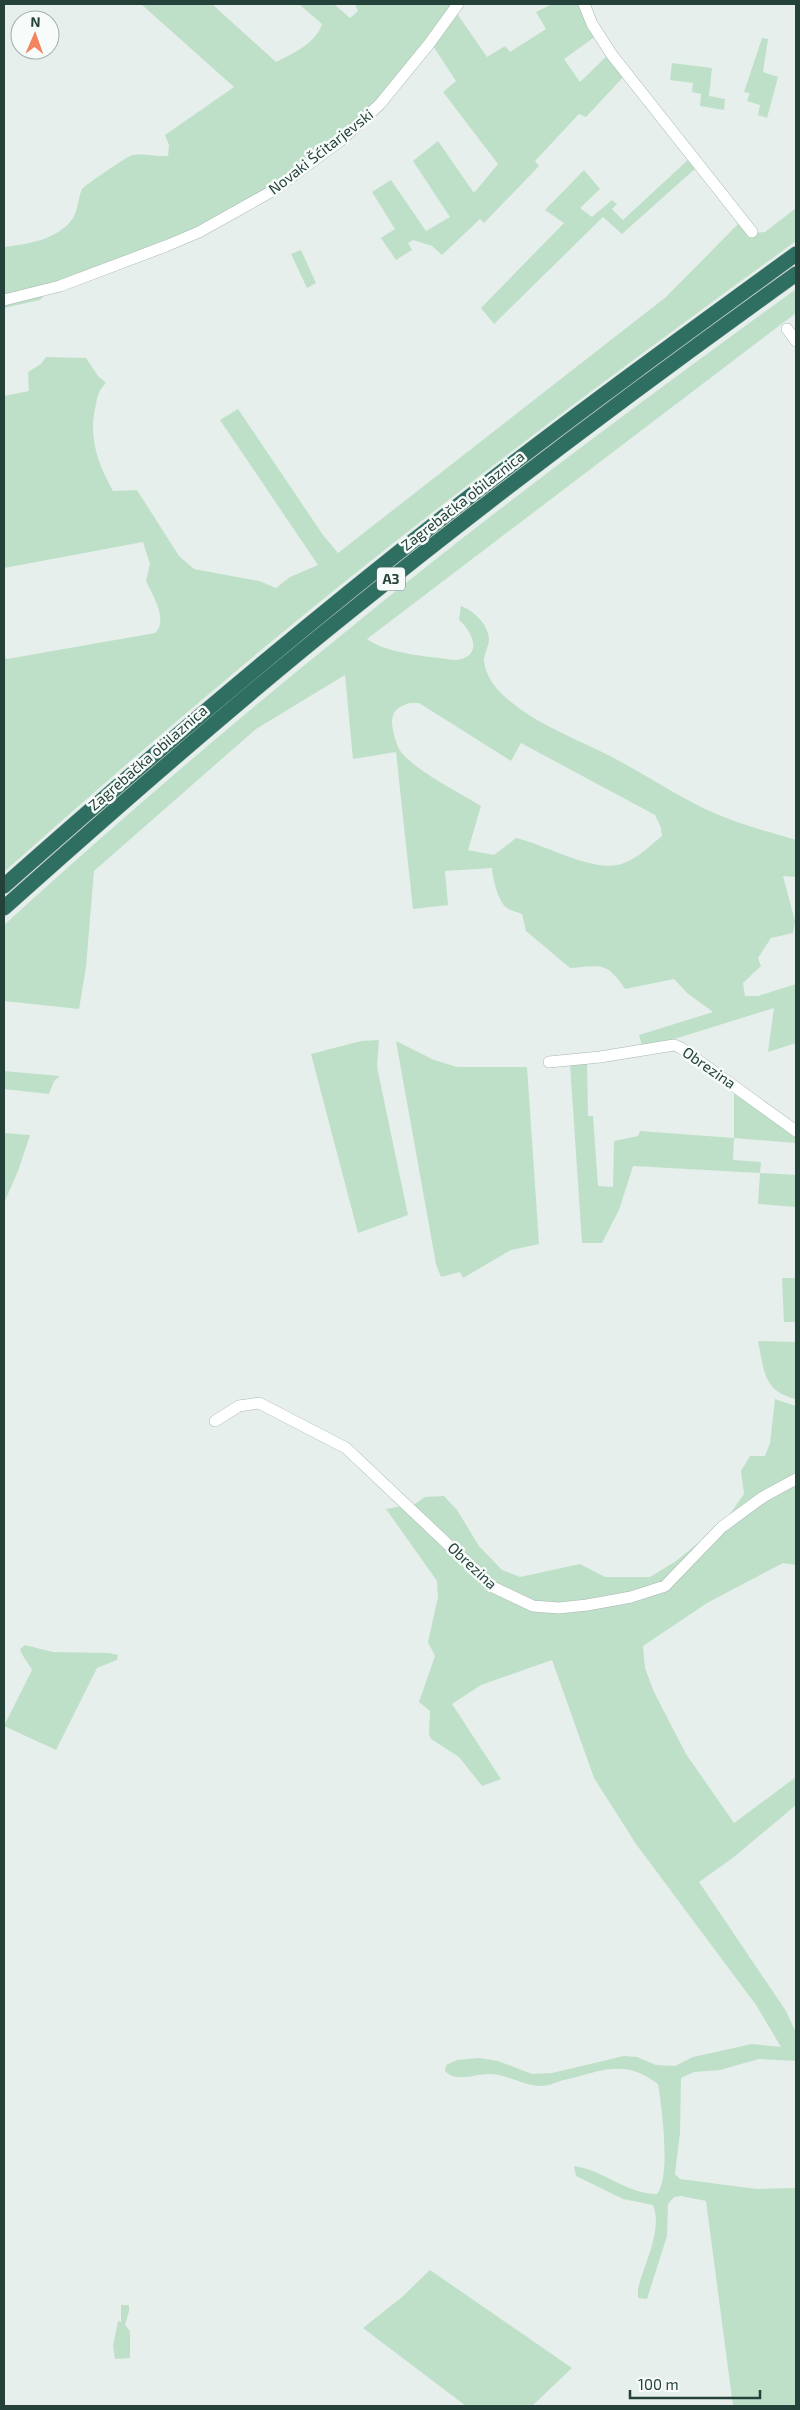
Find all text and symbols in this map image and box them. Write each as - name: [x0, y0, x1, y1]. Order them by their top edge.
- north arrow: [10, 10, 60, 60]
- text: N: [30, 13, 41, 30]
- street label: Novaki Šćitarjevski: [264, 105, 377, 198]
- street label: Zagrebačka obilaznica: [397, 446, 528, 554]
- road number: A3: [377, 568, 405, 590]
- street label: Zagrebačka obilaznica: [84, 701, 210, 814]
- street label: Obrezina: [680, 1042, 740, 1092]
- street label: Obrezina: [444, 1538, 501, 1593]
- scale bar: [630, 2368, 760, 2400]
- text: 100 m: [638, 2375, 679, 2393]

